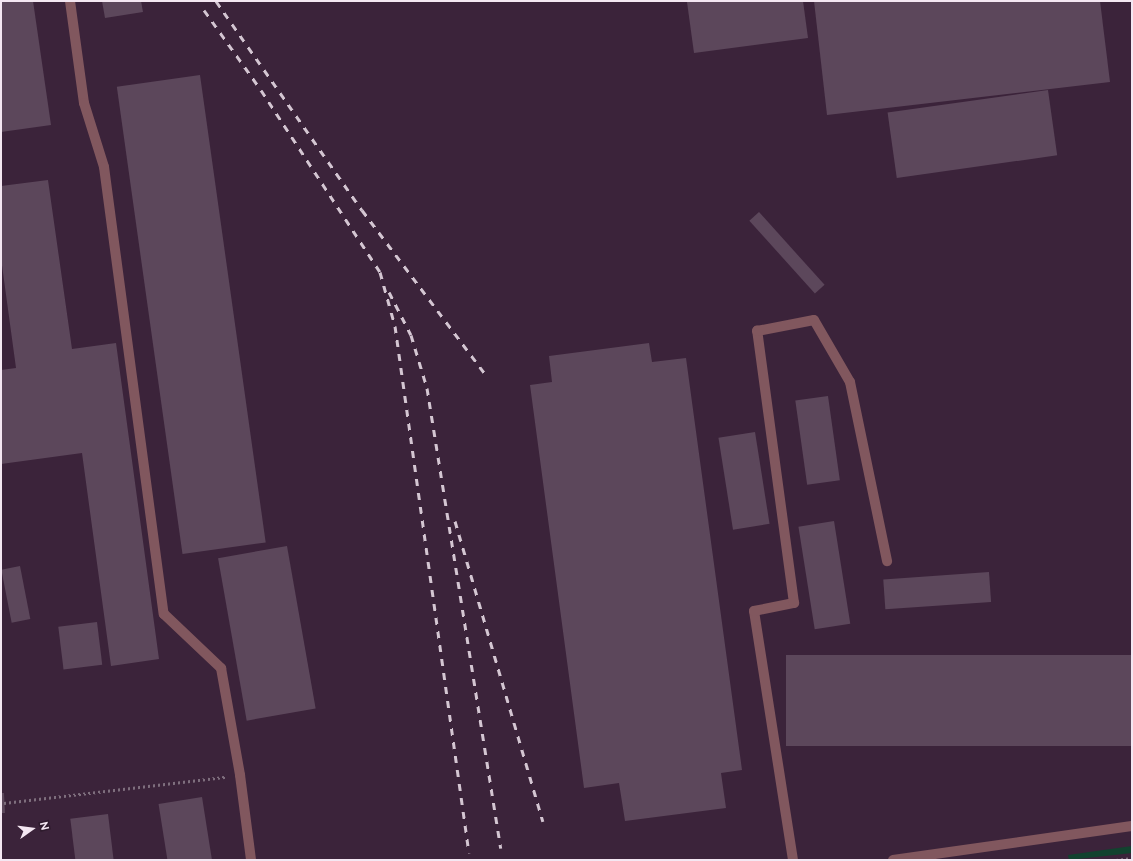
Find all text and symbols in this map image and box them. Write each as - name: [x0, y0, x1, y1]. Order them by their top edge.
- north arrow: [12, 809, 52, 849]
- text: N: [37, 820, 51, 832]

